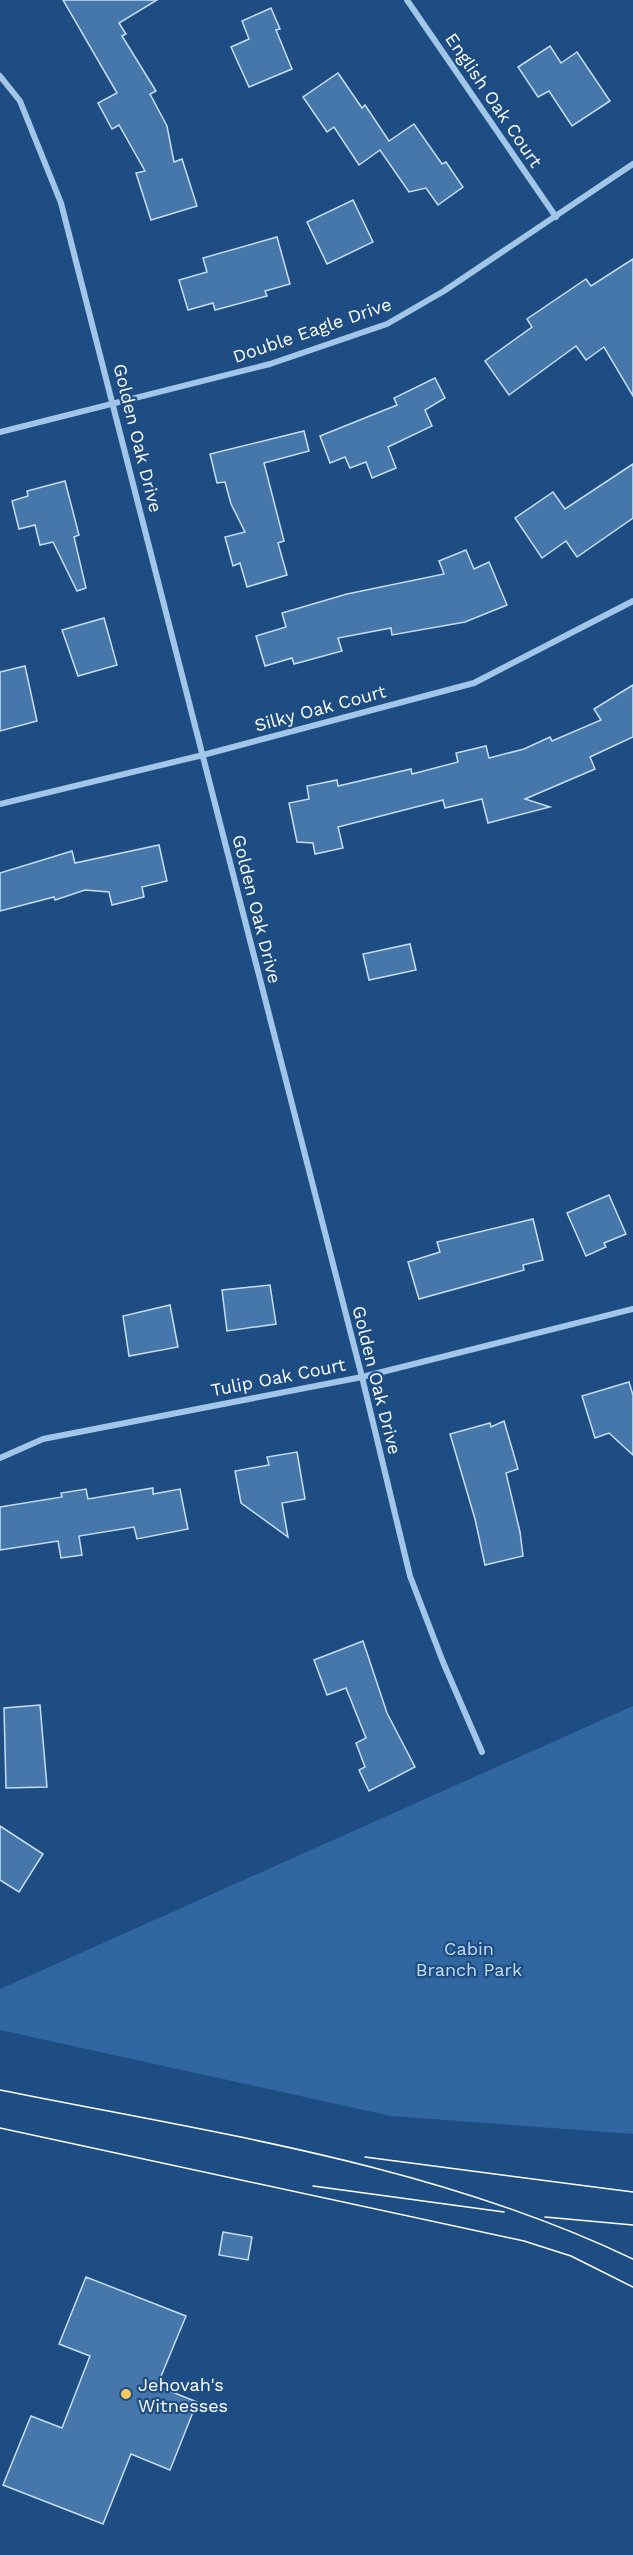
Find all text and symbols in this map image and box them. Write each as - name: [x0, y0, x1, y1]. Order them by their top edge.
- street label: English Oak Court: [441, 29, 547, 172]
- street label: Double Eagle Drive: [230, 293, 394, 367]
- street label: Golden Oak Drive: [109, 361, 167, 515]
- street label: Silky Oak Court: [252, 680, 388, 736]
- street label: Golden Oak Drive: [228, 832, 286, 986]
- street label: Golden Oak Drive: [348, 1303, 406, 1457]
- street label: Tulip Oak Court: [209, 1354, 348, 1400]
- park label: Cabin Branch Park: [416, 1938, 522, 1980]
- place label: Jehovah's Witnesses: [138, 2374, 228, 2416]
- marker: Jehovah's Witnesses: [119, 2387, 133, 2401]

